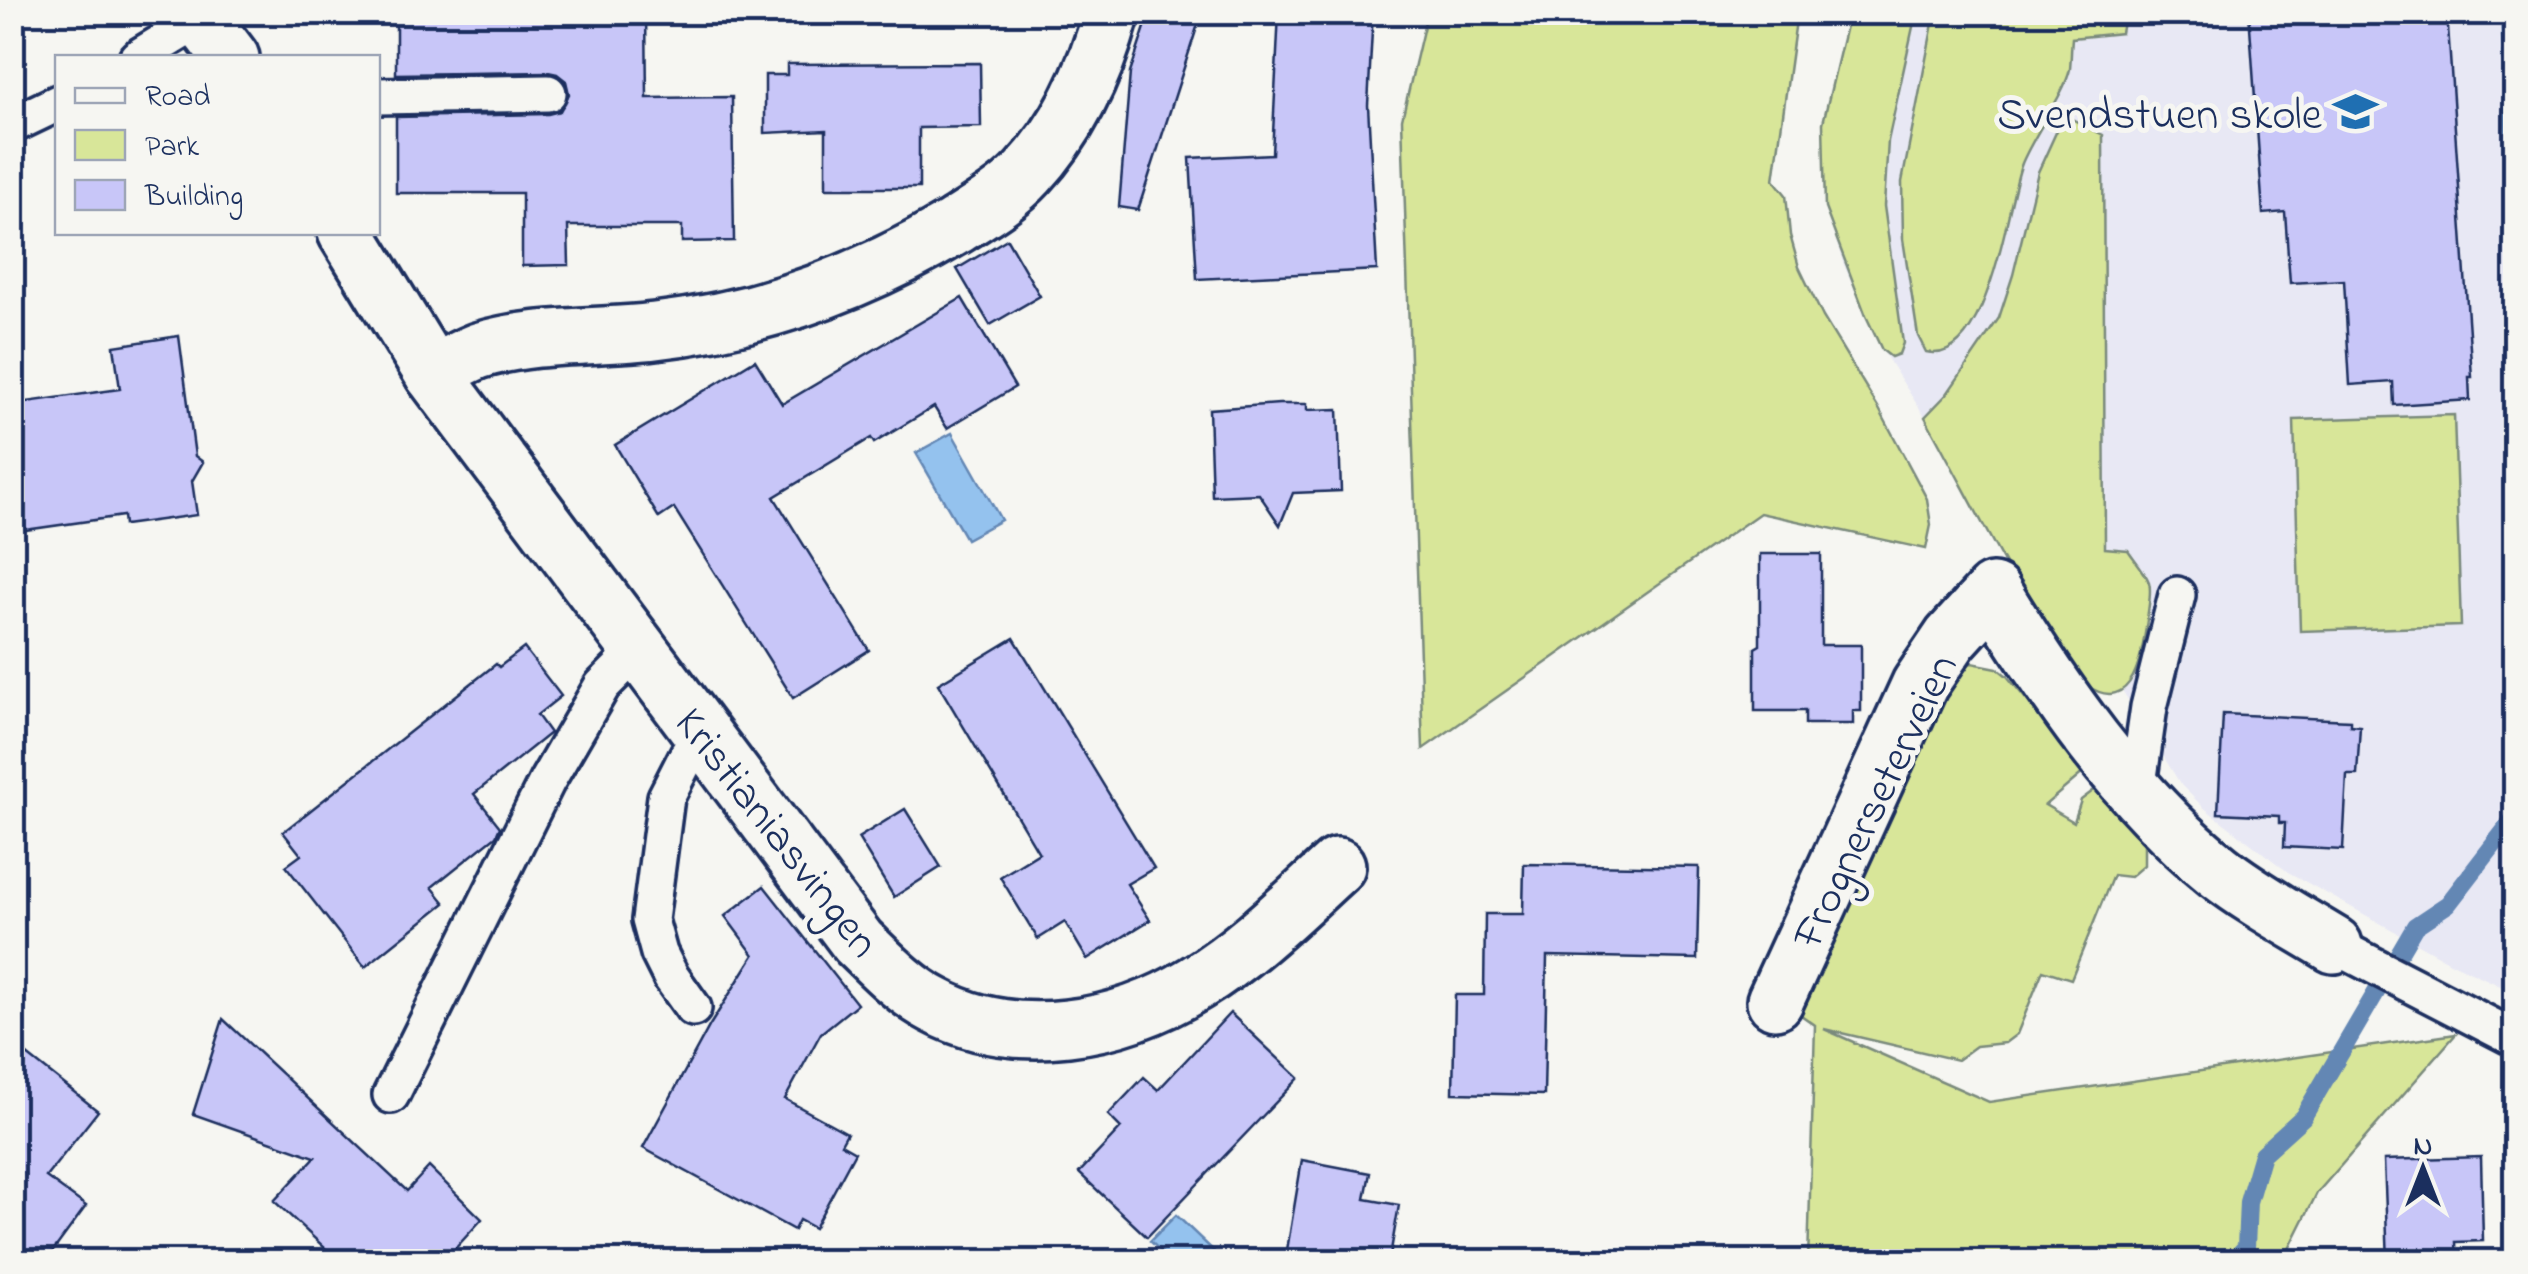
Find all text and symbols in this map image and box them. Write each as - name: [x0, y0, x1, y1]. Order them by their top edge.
- legend: [55, 55, 380, 235]
- text: Road: [145, 76, 210, 120]
- place label: Svendstuen skole: [1997, 84, 2323, 150]
- school or university icon: Svendstuen skole: [2331, 88, 2379, 136]
- text: Park: [145, 126, 200, 170]
- text: Building: [144, 176, 243, 220]
- street label: Frognerseterveien: [1777, 643, 1978, 962]
- street label: Kristianiasvingen: [655, 695, 894, 974]
- north arrow: [2373, 1119, 2473, 1219]
- text: N: [2414, 1127, 2432, 1168]

